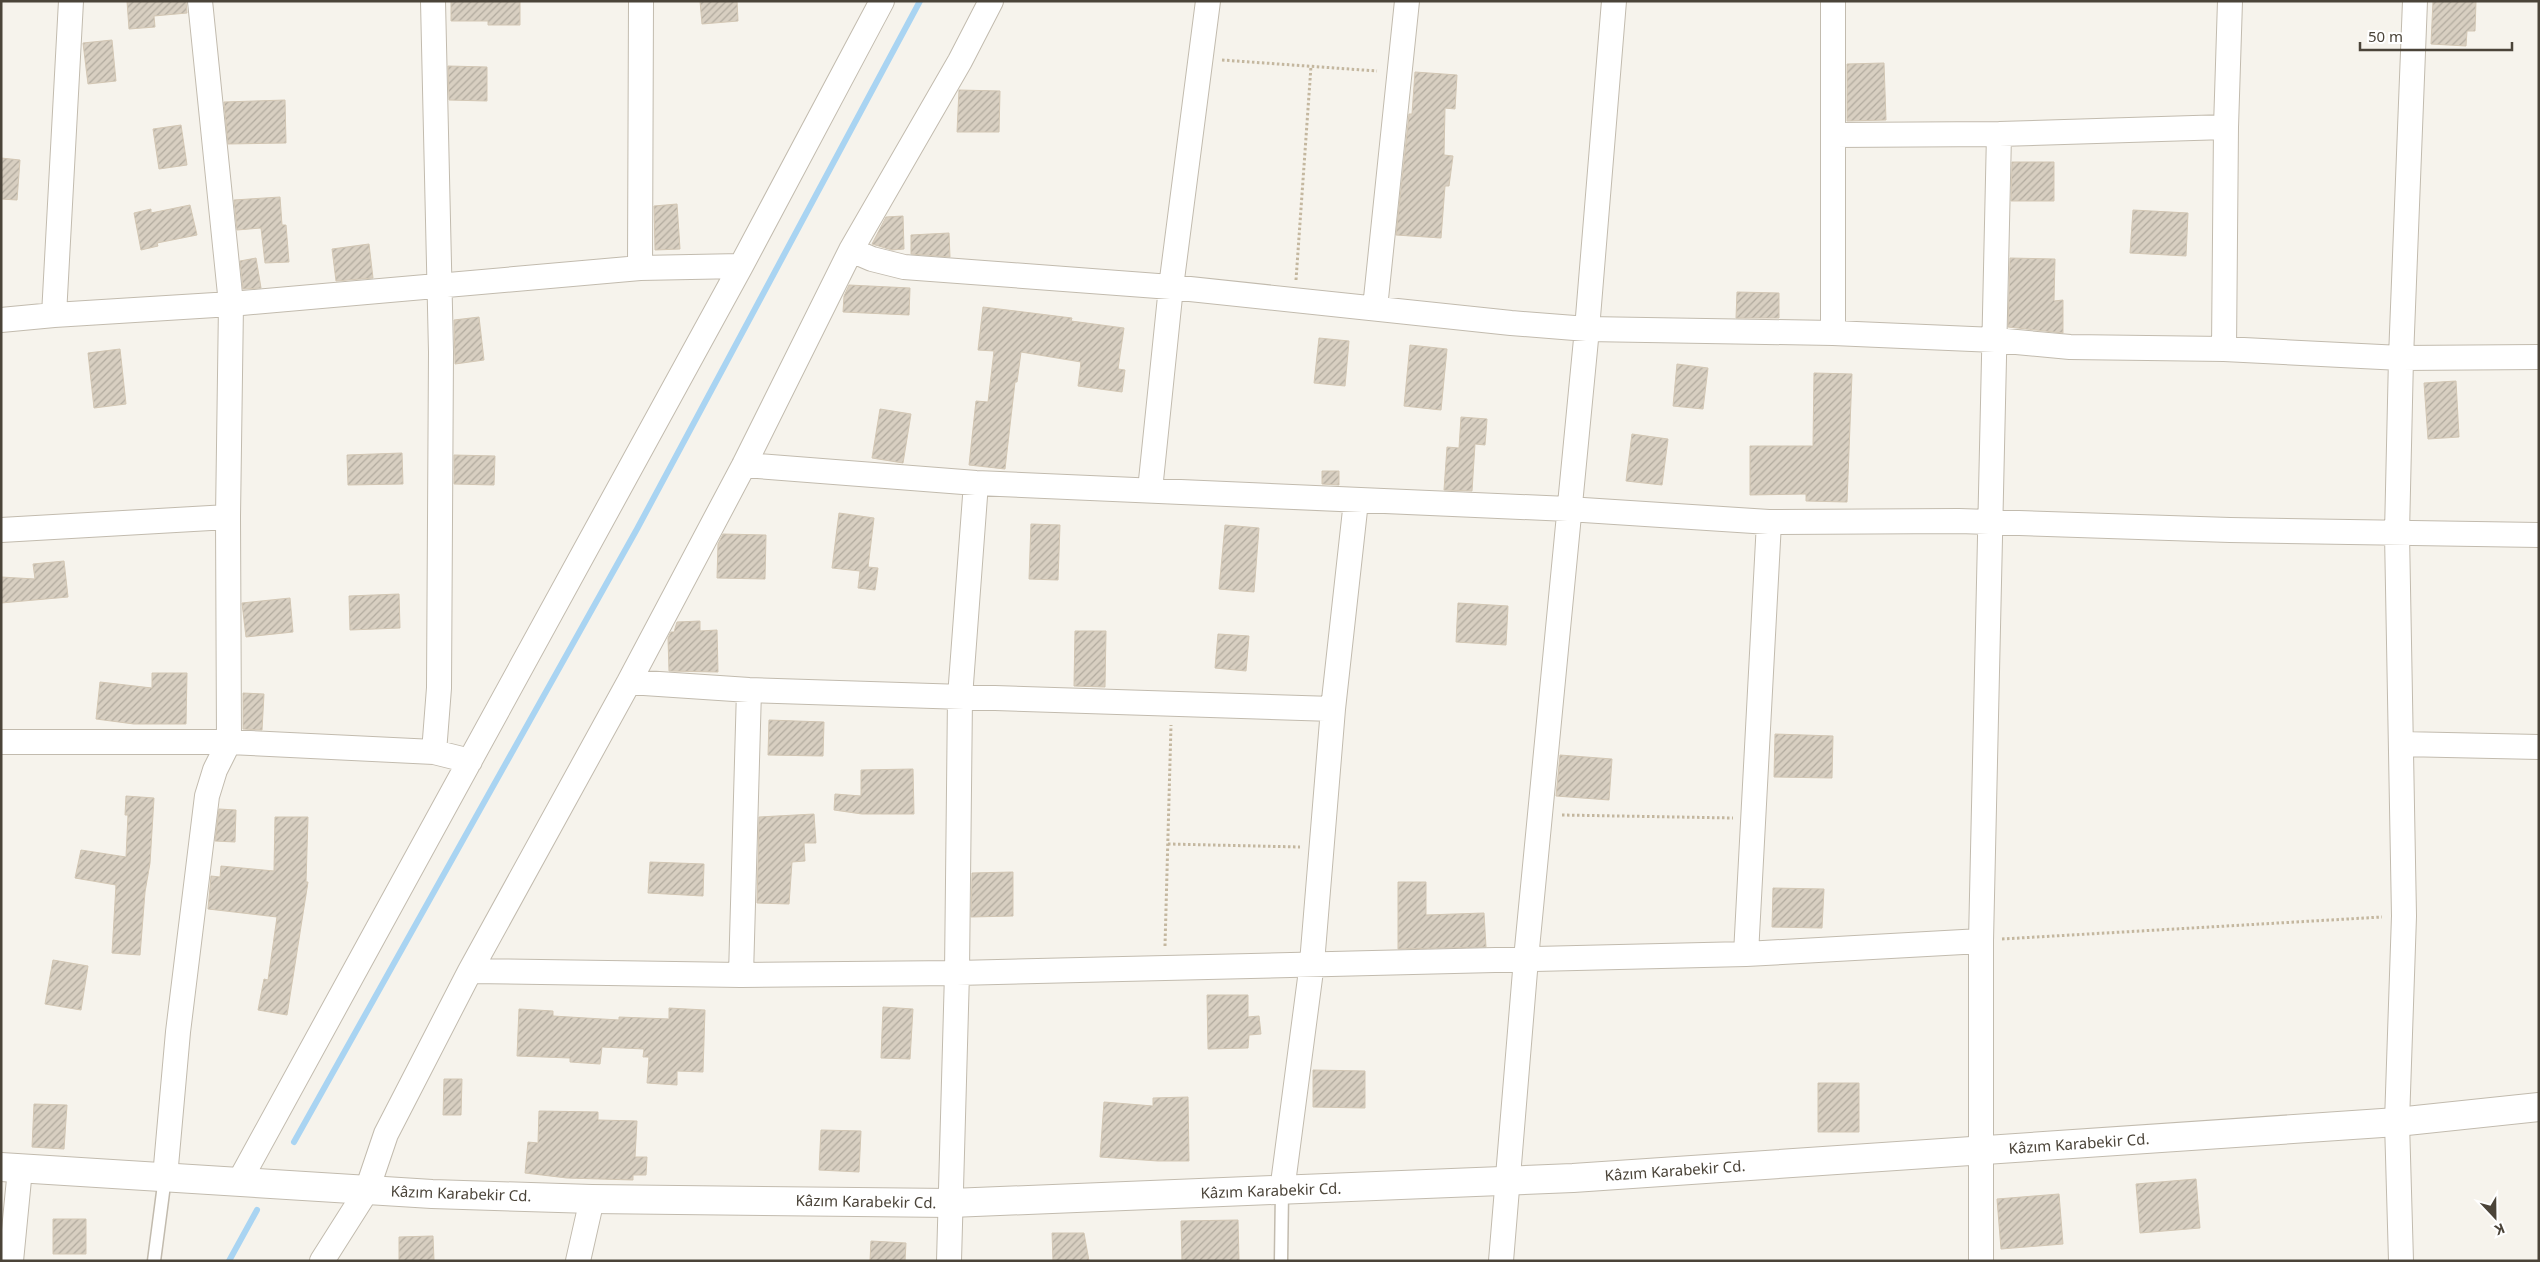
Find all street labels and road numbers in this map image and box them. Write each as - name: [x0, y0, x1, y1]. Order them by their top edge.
- street label: Kâzım Karabekir Cd.: [2008, 1128, 2150, 1158]
- street label: Kâzım Karabekir Cd.: [1604, 1155, 1746, 1185]
- street label: Kâzım Karabekir Cd.: [1200, 1178, 1342, 1202]
- street label: Kâzım Karabekir Cd.: [390, 1181, 532, 1205]
- street label: Kâzım Karabekir Cd.: [795, 1190, 937, 1212]

